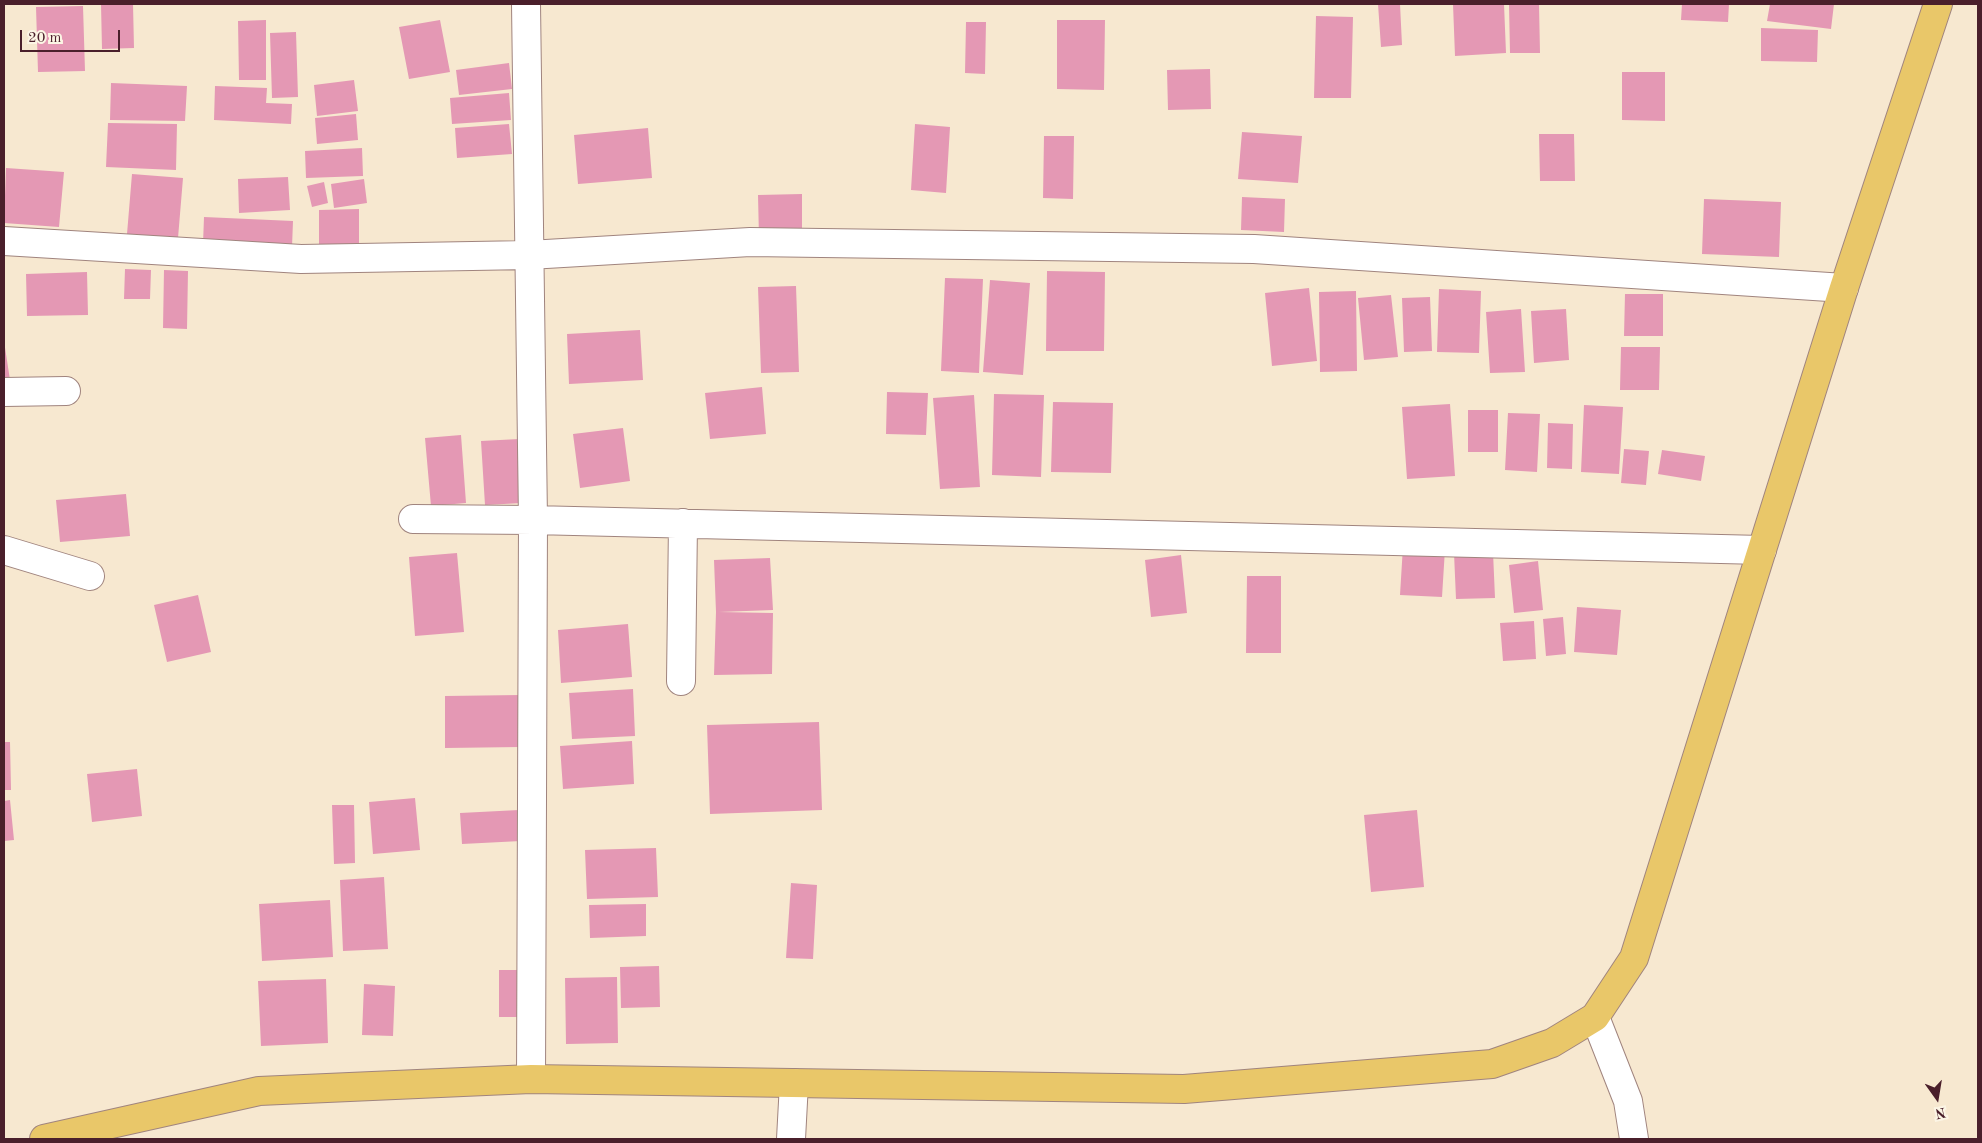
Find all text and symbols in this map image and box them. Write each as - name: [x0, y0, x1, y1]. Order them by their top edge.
- scale bar: [22, 20, 122, 52]
- text: 20 m: [28, 31, 62, 46]
- north arrow: [1912, 1073, 1962, 1123]
- text: N: [1934, 1105, 1947, 1121]

